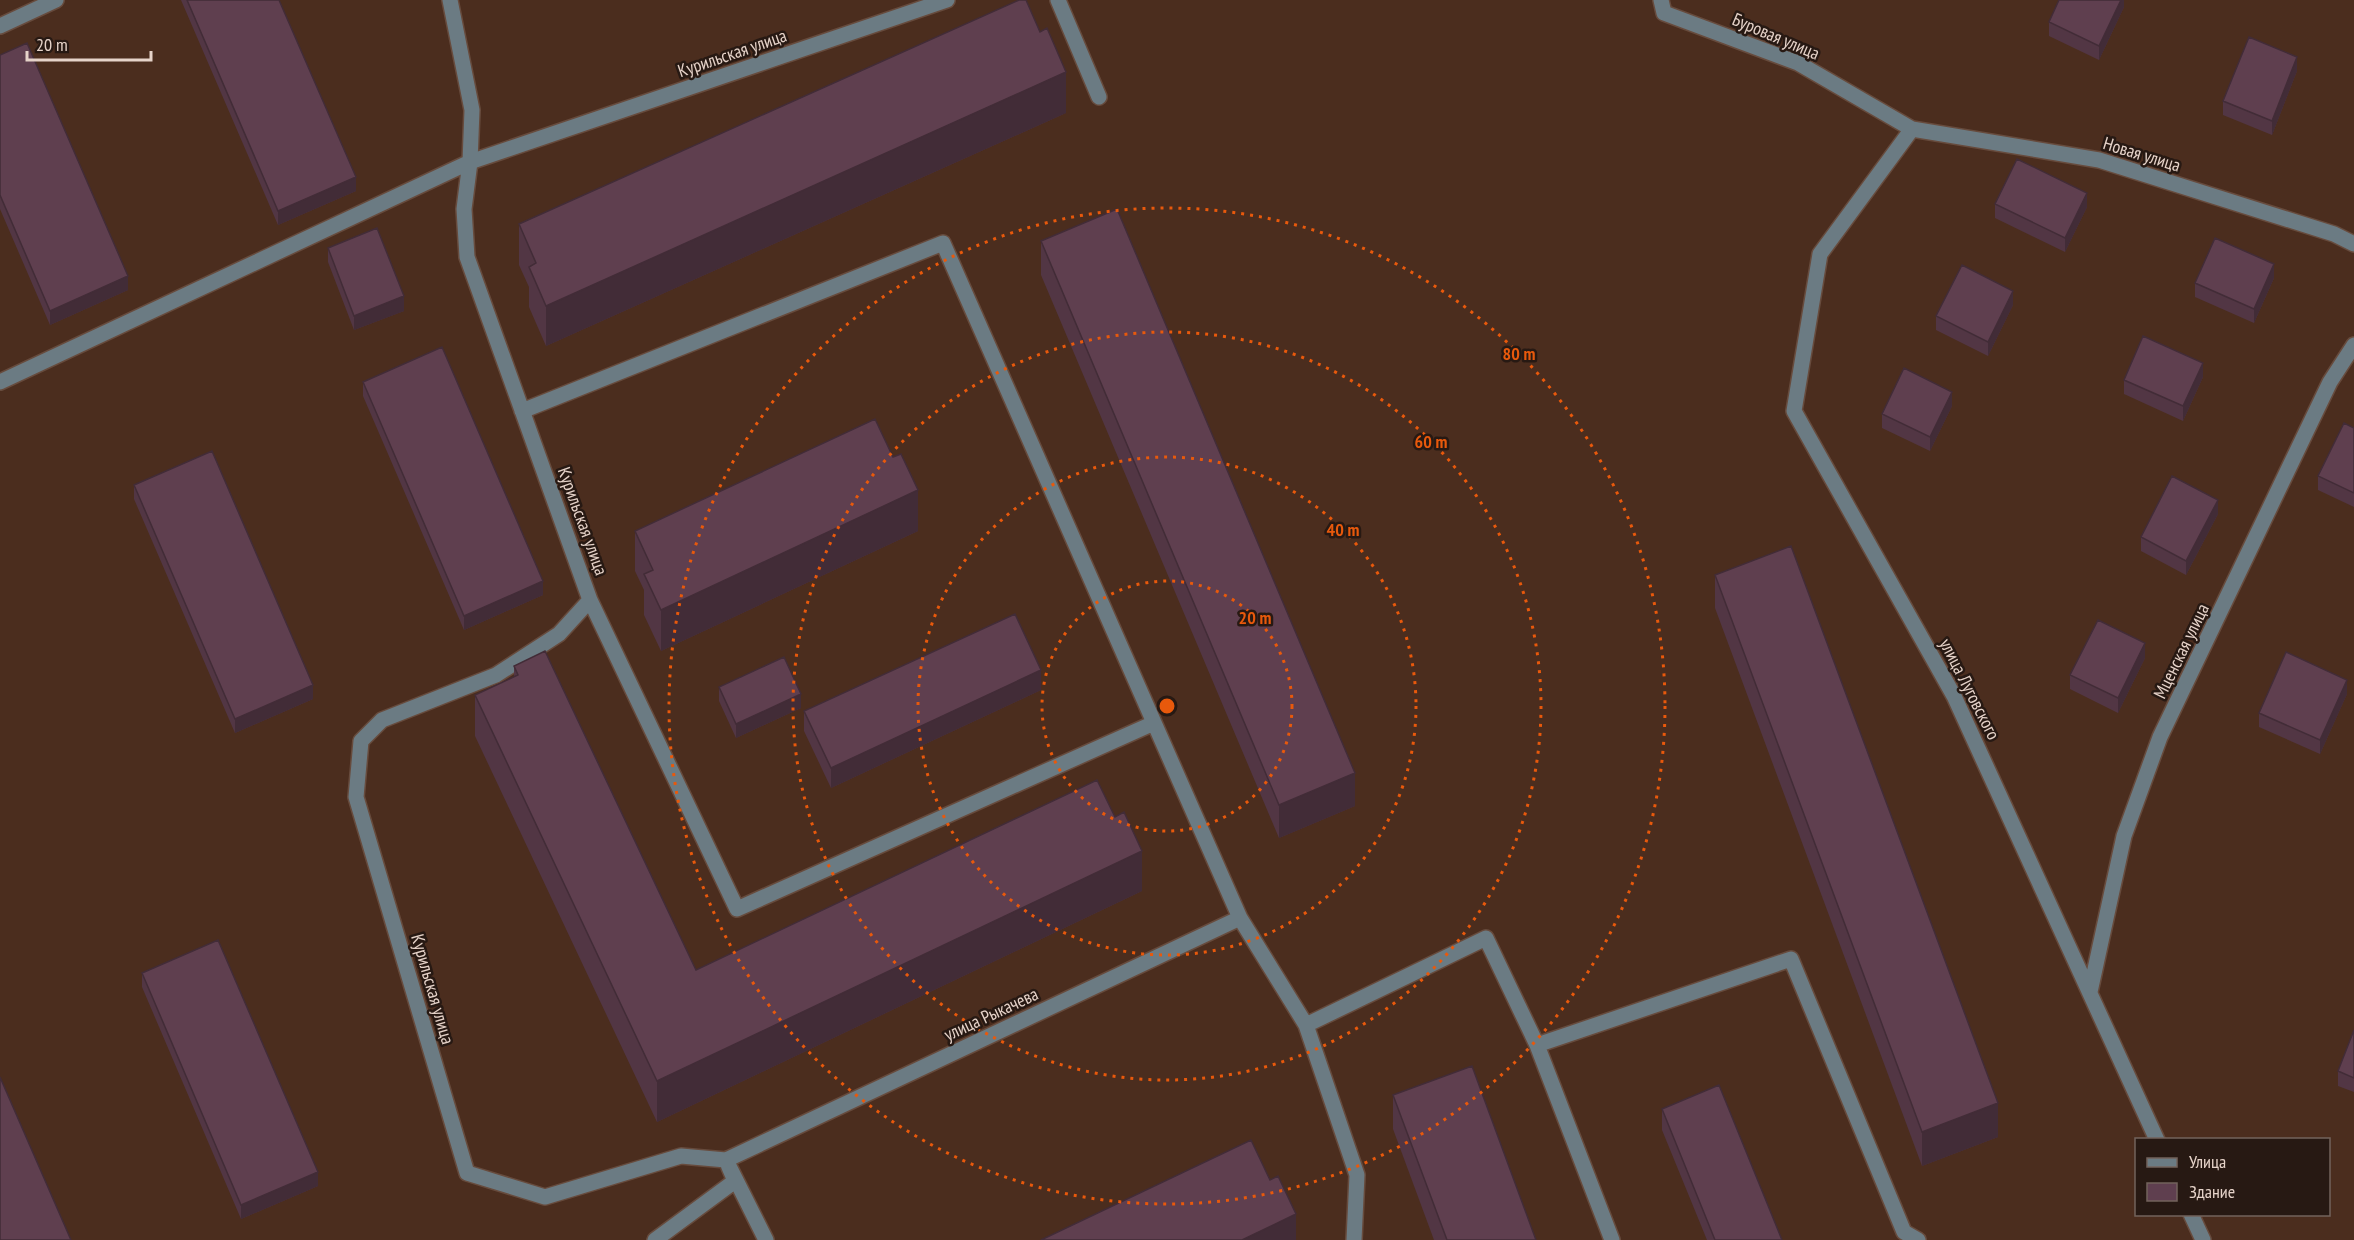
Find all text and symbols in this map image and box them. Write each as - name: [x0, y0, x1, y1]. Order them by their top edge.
- street label: Буровая улица: [1729, 7, 1823, 65]
- scale bar: [27, 24, 152, 62]
- street label: Курильская улица: [675, 24, 789, 82]
- text: 20 m: [36, 33, 68, 56]
- street label: Новая улица: [2101, 131, 2183, 177]
- text: 80 m: [1503, 342, 1535, 365]
- text: 60 m: [1415, 430, 1447, 453]
- street label: Курильская улица: [553, 464, 613, 578]
- text: 40 m: [1327, 518, 1359, 541]
- street label: Мценская улица: [2148, 600, 2214, 702]
- text: 20 m: [1239, 606, 1271, 629]
- street label: улица Луговского: [1935, 635, 2005, 744]
- centre of rings: [1157, 696, 1177, 716]
- street label: Курильская улица: [406, 931, 460, 1047]
- street label: улица Рыкачева: [940, 982, 1042, 1046]
- legend: [2135, 1138, 2330, 1216]
- text: Улица: [2189, 1150, 2226, 1173]
- text: Здание: [2189, 1180, 2235, 1203]

